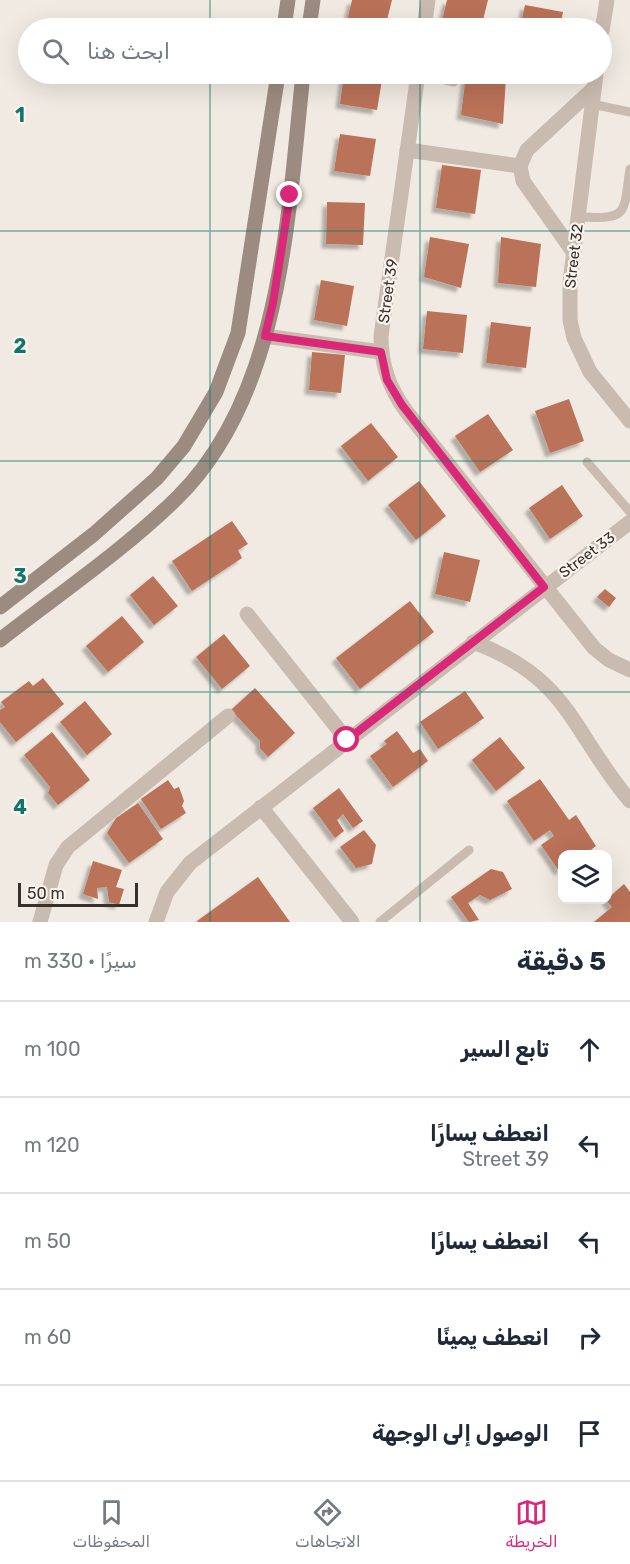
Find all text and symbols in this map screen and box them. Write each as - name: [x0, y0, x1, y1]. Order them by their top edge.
- search box: [18, 18, 612, 84]
- icon: search: [39, 35, 72, 68]
- text: ابحث هنا: [87, 38, 170, 65]
- text: 1: [15, 103, 25, 127]
- route end: [276, 181, 302, 207]
- street label: Street 32: [561, 223, 587, 289]
- street label: Street 39: [375, 257, 401, 324]
- text: 2: [14, 334, 27, 358]
- street label: Street 33: [556, 528, 618, 582]
- text: 3: [13, 564, 27, 588]
- route start: [333, 726, 359, 752]
- text: 4: [13, 795, 27, 819]
- map controls: [558, 850, 612, 904]
- button: layers: [558, 850, 612, 904]
- scale bar: [18, 880, 138, 908]
- text: 50 m: [27, 884, 65, 903]
- text: 5 دقيقة: [517, 946, 606, 977]
- text: سيرًا · 330 m: [24, 949, 137, 973]
- icon: ahead: [573, 1033, 606, 1066]
- text: تابع السير: [461, 1036, 549, 1063]
- text: 100 m: [24, 1037, 81, 1061]
- text: انعطف يسارًا: [430, 1120, 549, 1147]
- icon: left: [573, 1129, 606, 1162]
- text: 120 m: [24, 1133, 80, 1157]
- text: Street 39: [462, 1147, 549, 1171]
- icon: left: [573, 1225, 606, 1258]
- text: انعطف يسارًا: [430, 1228, 549, 1255]
- text: 50 m: [24, 1229, 71, 1253]
- icon: right: [573, 1321, 606, 1354]
- text: انعطف يمينًا: [436, 1324, 549, 1351]
- text: 60 m: [24, 1325, 71, 1349]
- icon: arrive: [573, 1417, 606, 1450]
- text: الوصول إلى الوجهة: [372, 1420, 549, 1447]
- tab: المحفوظات: [72, 1496, 150, 1551]
- tab: الاتجاهات: [295, 1496, 361, 1551]
- tab: الخريطة: [506, 1496, 558, 1551]

